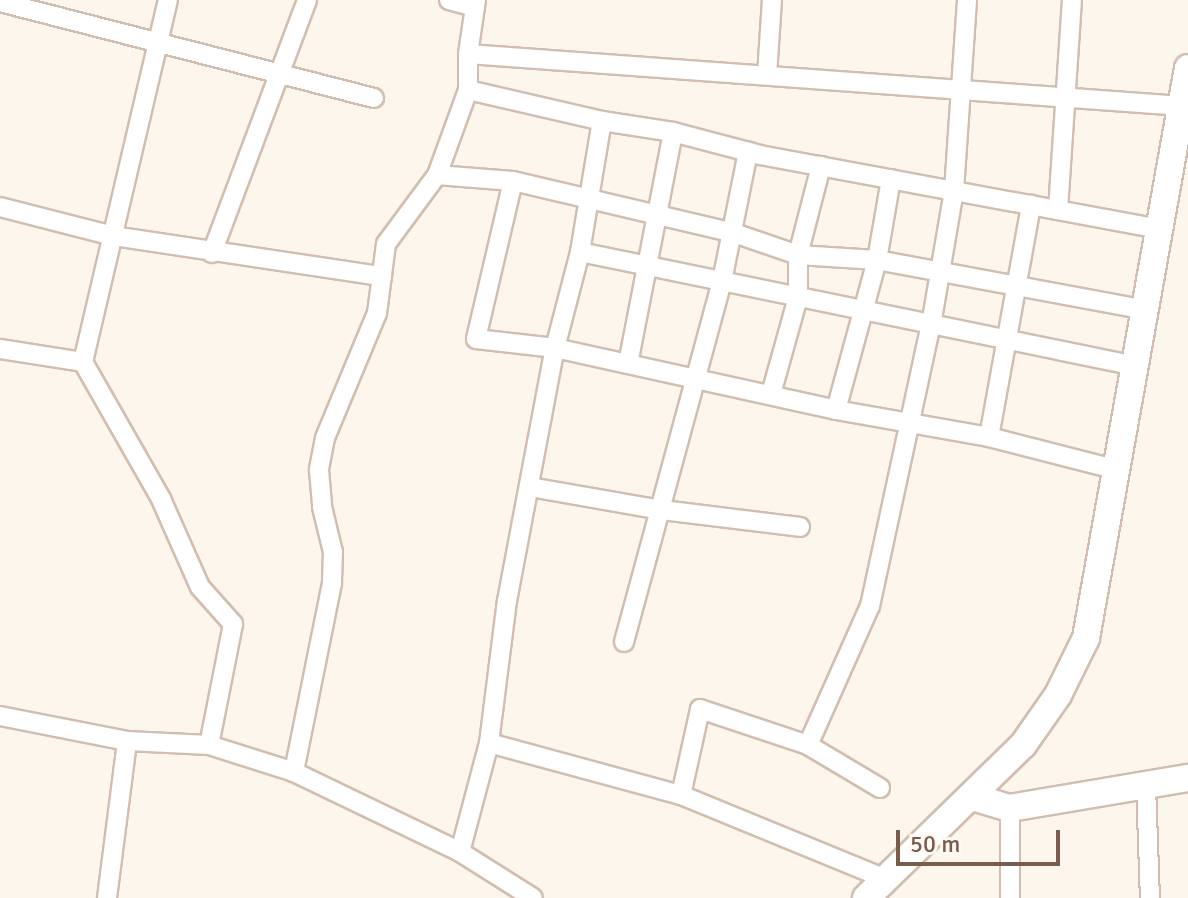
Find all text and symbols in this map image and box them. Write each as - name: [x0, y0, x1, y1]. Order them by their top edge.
- scale bar: [900, 814, 1064, 864]
- text: 50 m: [910, 829, 960, 859]

